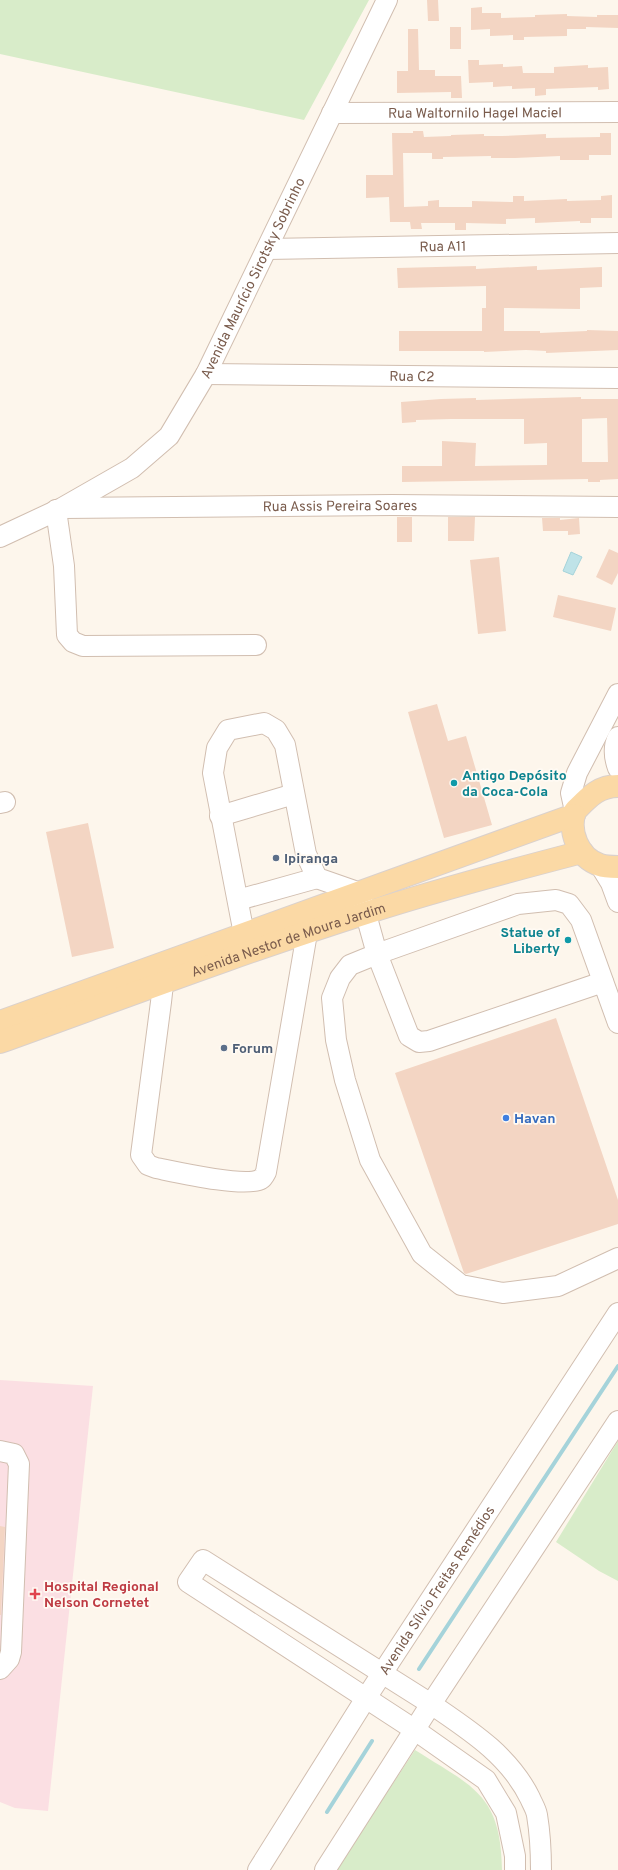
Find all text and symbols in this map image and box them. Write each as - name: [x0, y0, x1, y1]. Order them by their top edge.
- street label: Rua Waltornilo Hagel Maciel: [388, 105, 562, 123]
- street label: Avenida Maurício Sirotsky Sobrinho: [198, 175, 310, 382]
- street label: Rua A11: [419, 239, 467, 256]
- street label: Rua C2: [389, 369, 435, 386]
- street label: Rua Assis Pereira Soares: [263, 498, 417, 516]
- place label: Antigo Depósito da Coca-Cola: [462, 768, 567, 801]
- marker: Antigo Depósito da Coca-Cola: [449, 778, 459, 788]
- place label: Ipiranga: [284, 851, 338, 868]
- marker: Ipiranga: [271, 853, 281, 863]
- street label: Avenida Nestor de Moura Jardim: [189, 900, 388, 982]
- place label: Statue of Liberty: [501, 925, 560, 958]
- marker: Statue of Liberty: [563, 935, 573, 945]
- place label: Forum: [232, 1041, 273, 1058]
- marker: Forum: [219, 1043, 229, 1053]
- place label: Havan: [514, 1111, 555, 1128]
- marker: Havan: [501, 1113, 511, 1123]
- street label: Avenida Sílvio Freitas Remédios: [376, 1503, 499, 1679]
- place label: Hospital Regional Nelson Cornetet: [44, 1579, 159, 1612]
- marker: Hospital Regional Nelson Cornetet: [29, 1588, 41, 1600]

